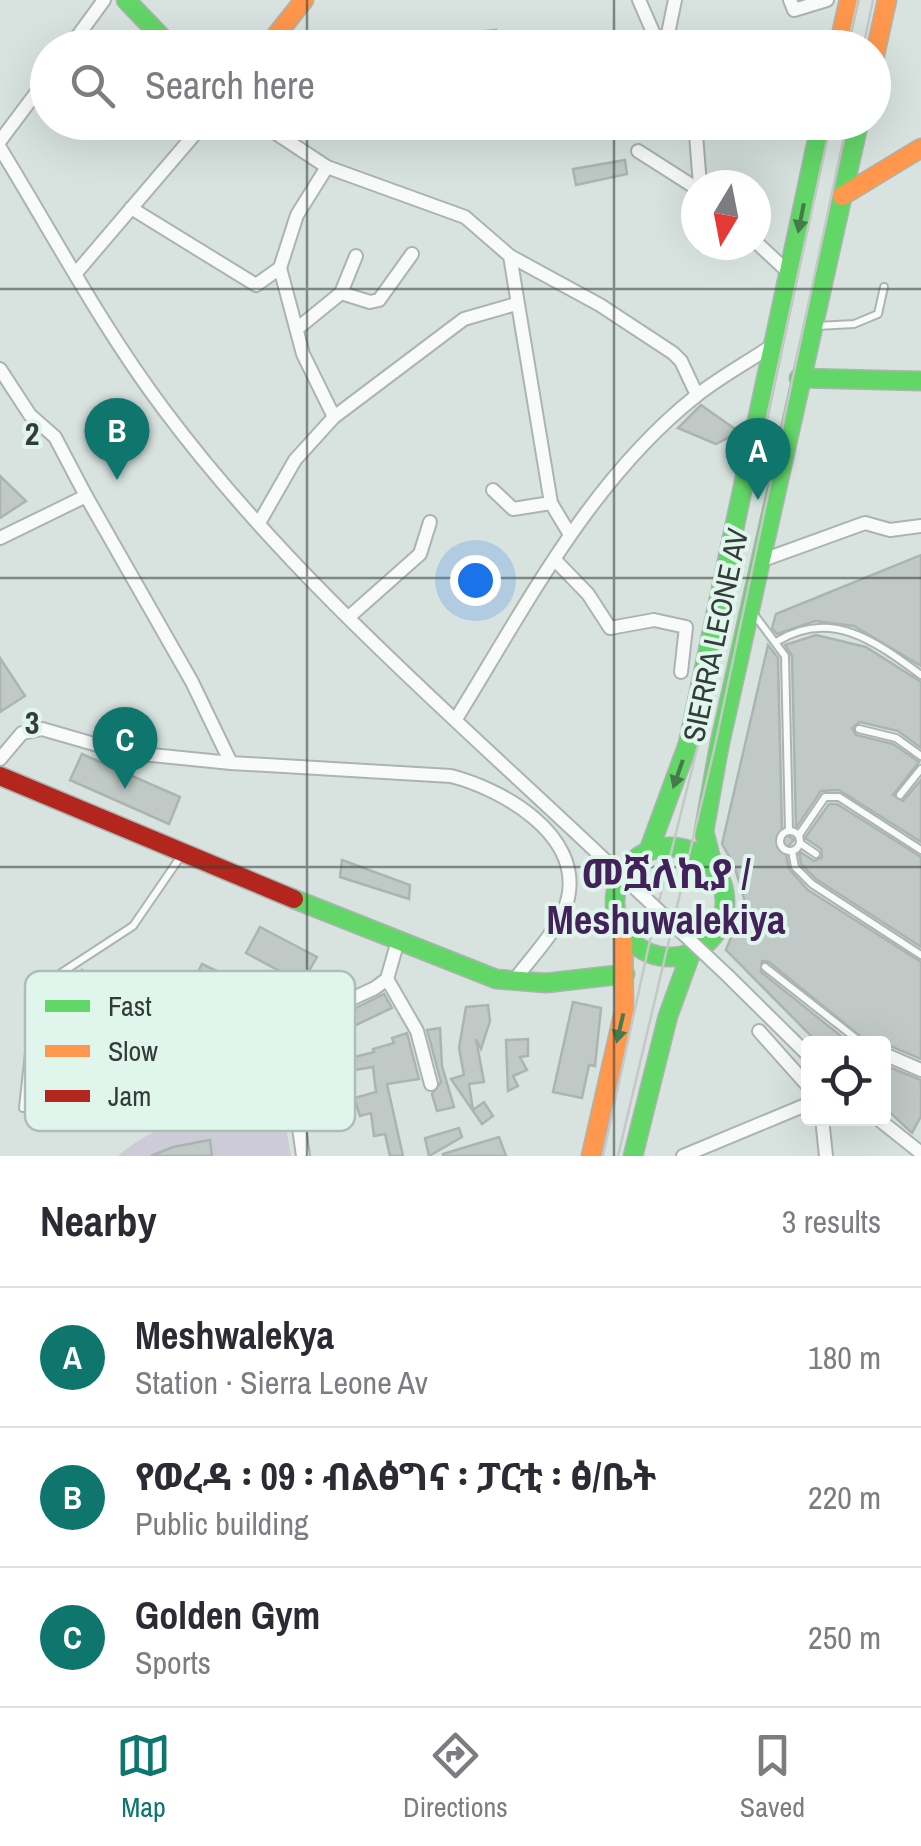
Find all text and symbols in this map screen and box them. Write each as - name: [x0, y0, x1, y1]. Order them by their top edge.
- search box: [30, 30, 891, 140]
- icon: search: [65, 58, 120, 113]
- text: Search here: [145, 60, 315, 111]
- north arrow: [681, 170, 771, 260]
- one-way arrow: [792, 203, 808, 234]
- pin: B: [84, 398, 150, 480]
- text: 2: [25, 412, 39, 455]
- pin: A: [726, 418, 790, 500]
- street label: SIERRA LEONE AV: [673, 524, 757, 745]
- your location: [450, 555, 501, 606]
- text: 3: [25, 701, 39, 744]
- pin: C: [92, 706, 158, 789]
- one-way arrow: [669, 760, 684, 790]
- district label: መሿለኪያ / Meshuwalekiya: [547, 847, 785, 946]
- legend: [25, 971, 355, 1131]
- text: Fast: [108, 987, 152, 1025]
- one-way arrow: [612, 1013, 627, 1044]
- text: Slow: [108, 1032, 158, 1070]
- map controls: [801, 1036, 891, 1126]
- button: locate: [801, 1036, 891, 1126]
- text: Jam: [108, 1077, 151, 1115]
- text: Nearby: [40, 1193, 157, 1249]
- text: 3 results: [782, 1200, 881, 1243]
- text: Meshwalekya: [135, 1310, 334, 1361]
- text: A: [63, 1336, 82, 1379]
- text: 180 m: [808, 1336, 881, 1379]
- text: Station · Sierra Leone Av: [135, 1361, 428, 1404]
- text: የወረዳ ፡ 09 ፡ ብልፅግና ፡ ፓርቲ ፡ ፅ/ቤት: [135, 1451, 656, 1502]
- text: B: [63, 1476, 82, 1519]
- text: 220 m: [808, 1476, 881, 1519]
- text: Public building: [135, 1502, 309, 1545]
- text: Golden Gym: [135, 1590, 320, 1641]
- text: C: [63, 1616, 82, 1659]
- text: 250 m: [808, 1616, 881, 1659]
- text: Sports: [135, 1641, 211, 1684]
- tab: Map: [116, 1728, 171, 1826]
- tab: Directions: [403, 1728, 508, 1826]
- tab: Saved: [740, 1728, 805, 1826]

